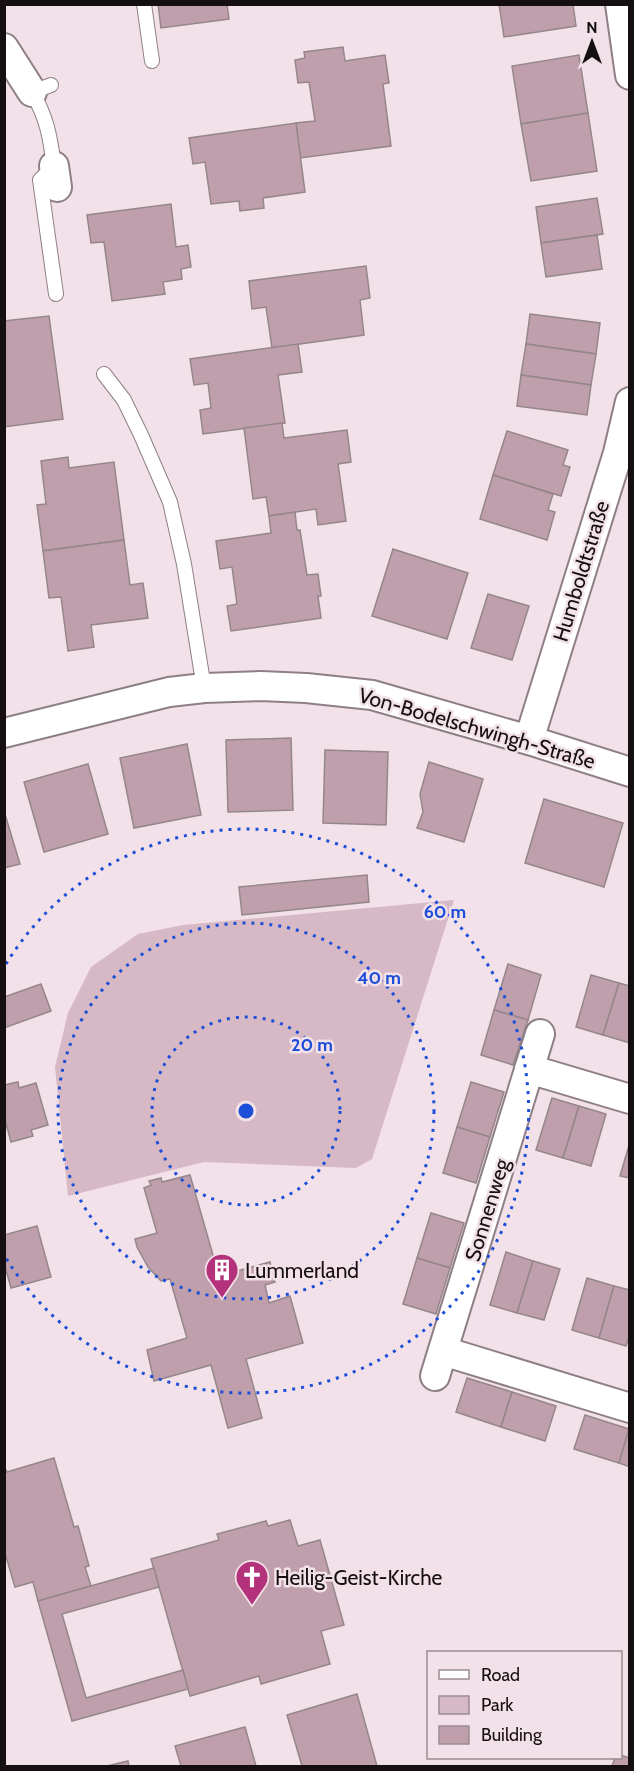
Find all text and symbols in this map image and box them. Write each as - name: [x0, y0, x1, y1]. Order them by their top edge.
- north arrow: [562, 12, 622, 72]
- text: N: [586, 18, 598, 37]
- street label: Humboldtstraße: [548, 497, 614, 644]
- street label: Von-Bodelschwingh-Straße: [356, 682, 598, 774]
- text: 60 m: [424, 901, 466, 923]
- text: 40 m: [357, 967, 401, 989]
- text: 20 m: [291, 1034, 333, 1056]
- centre of rings: [236, 1101, 256, 1121]
- street label: Sonnenweg: [460, 1155, 515, 1264]
- building icon: Lummerland: [204, 1252, 240, 1299]
- place label: Lummerland: [245, 1258, 359, 1283]
- church icon: Heilig-Geist-Kirche: [234, 1559, 270, 1606]
- place label: Heilig-Geist-Kirche: [275, 1565, 443, 1590]
- legend: [427, 1651, 622, 1759]
- text: Road: [481, 1664, 520, 1686]
- text: Park: [481, 1694, 514, 1716]
- text: Building: [481, 1724, 543, 1746]

